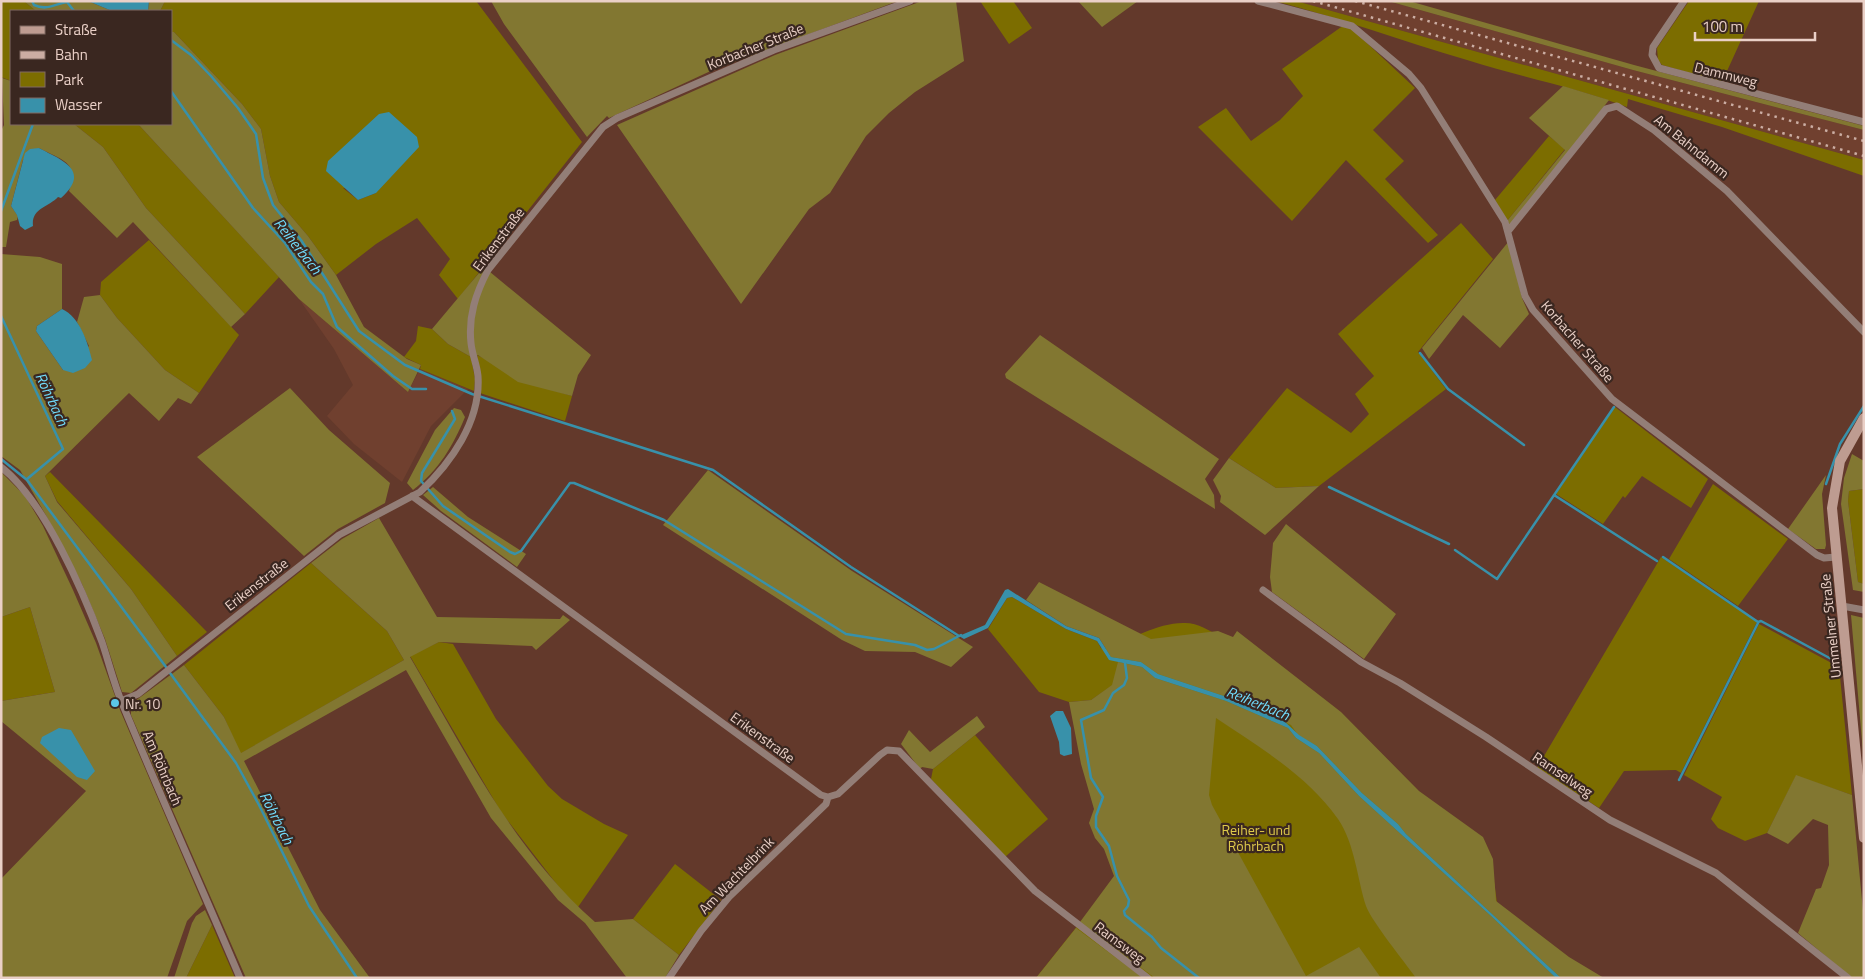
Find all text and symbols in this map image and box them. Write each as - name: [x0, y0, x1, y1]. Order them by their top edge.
- legend: [10, 10, 172, 125]
- scale bar: [1695, 10, 1815, 42]
- text: 100 m: [1702, 15, 1743, 38]
- street label: Korbacher Straße: [704, 17, 806, 75]
- text: Straße: [55, 18, 97, 41]
- text: Bahn: [55, 43, 88, 66]
- street label: Dammweg: [1692, 56, 1760, 92]
- text: Park: [55, 68, 84, 91]
- text: Wasser: [55, 93, 102, 116]
- street label: Am Bahndamm: [1650, 109, 1734, 183]
- street label: Erikenstraße: [467, 203, 529, 275]
- water label: Reiherbach: [269, 213, 328, 280]
- street label: Korbacher Straße: [1537, 295, 1619, 387]
- water label: Röhrbach: [30, 369, 75, 430]
- street label: Erikenstraße: [220, 553, 292, 615]
- street label: Ummelner Straße: [1814, 573, 1846, 679]
- water label: Reiherbach: [1223, 680, 1293, 726]
- place label: Nr. 10: [125, 693, 160, 714]
- marker: Nr. 10: [109, 697, 121, 709]
- street label: Erikenstraße: [726, 706, 800, 768]
- street label: Am Röhrbach: [138, 727, 188, 809]
- street label: Ramselweg: [1529, 746, 1597, 802]
- water label: Röhrbach: [254, 788, 300, 849]
- park label: Reiher- und Röhrbach: [1222, 819, 1291, 856]
- street label: Am Wachtelbrink: [693, 831, 779, 918]
- street label: Ramsweg: [1090, 916, 1150, 968]

